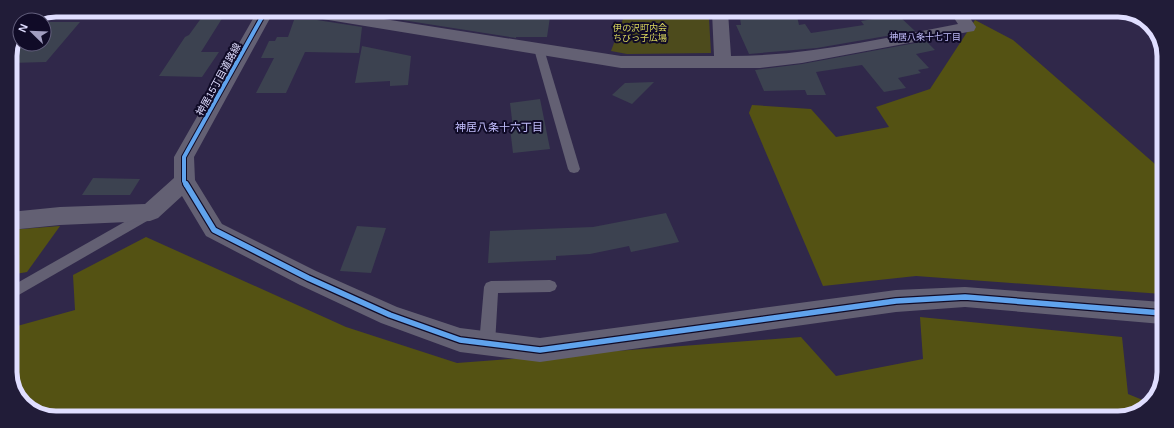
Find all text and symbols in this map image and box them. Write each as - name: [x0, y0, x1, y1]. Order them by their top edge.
- north arrow: [12, 12, 52, 52]
- text: N: [16, 22, 30, 34]
- park label: 伊の沢町内会 ちびっ子広場: [612, 23, 667, 43]
- district label: 神居八条十七丁目: [889, 32, 961, 42]
- street label: 神居15丁目道路線: [194, 41, 243, 117]
- district label: 神居八条十六丁目: [455, 121, 543, 133]

